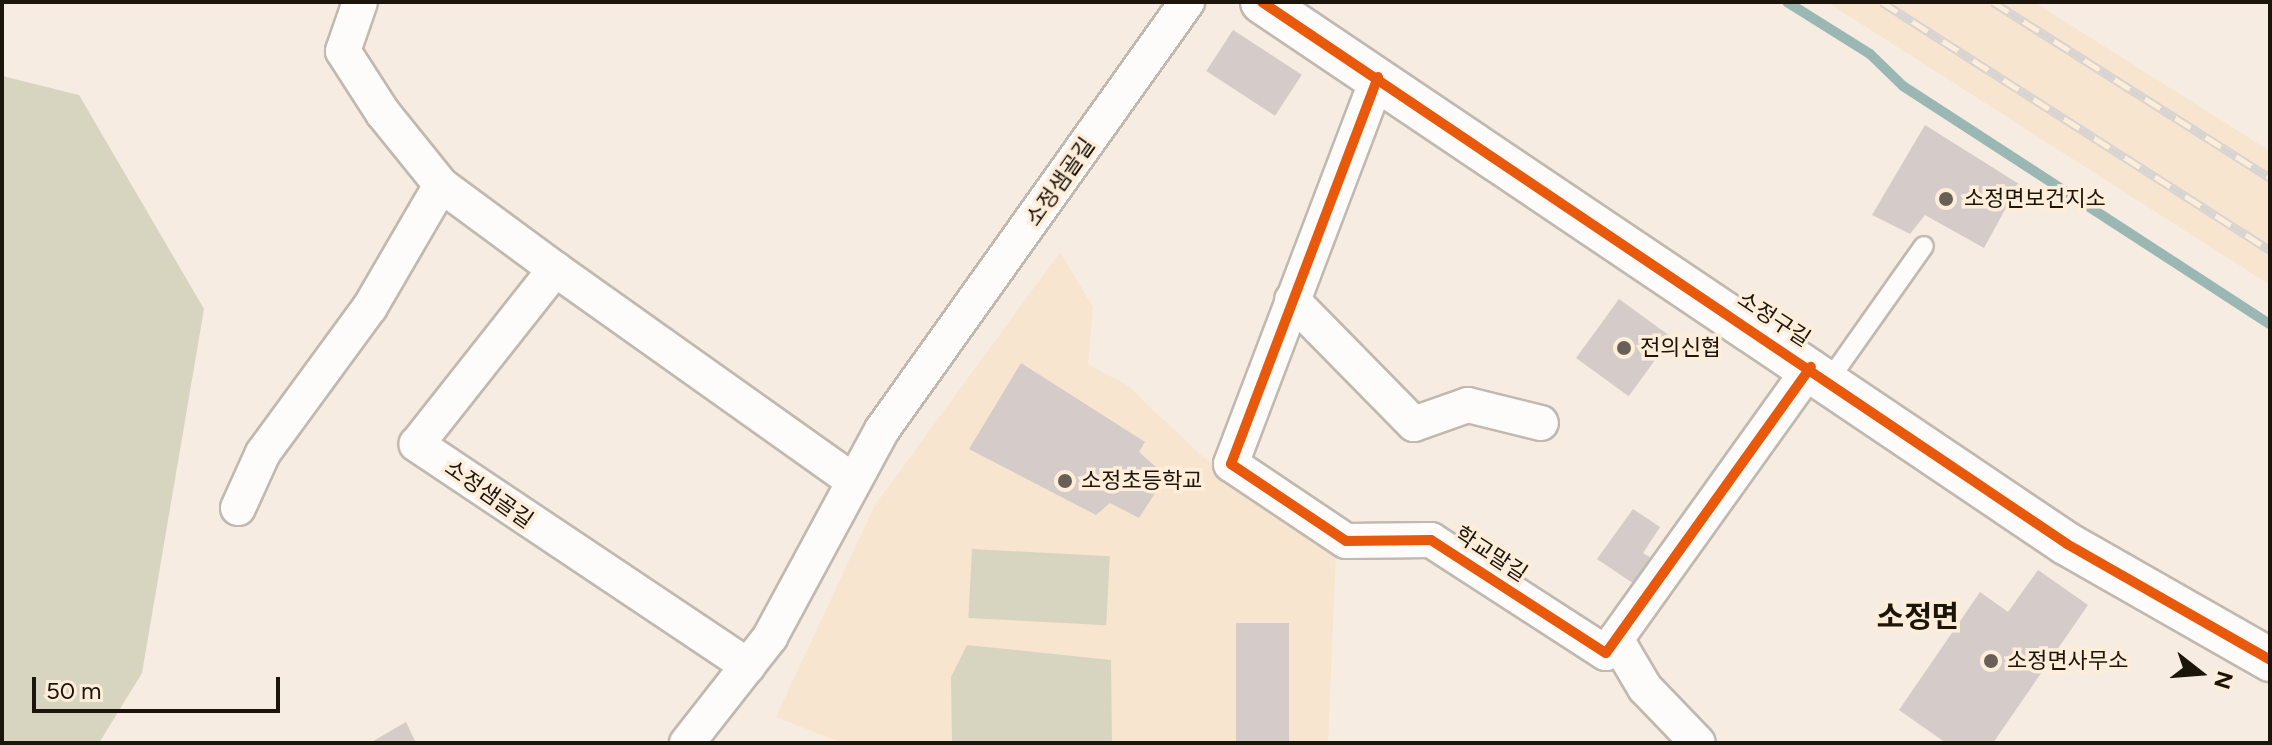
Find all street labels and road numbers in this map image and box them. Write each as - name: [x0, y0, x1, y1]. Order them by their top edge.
- street label: 소정샘골길: [1020, 133, 1100, 231]
- street label: 소정구길: [1733, 286, 1815, 352]
- street label: 소정샘골길: [440, 454, 538, 534]
- street label: 학교말길: [1450, 521, 1532, 587]

